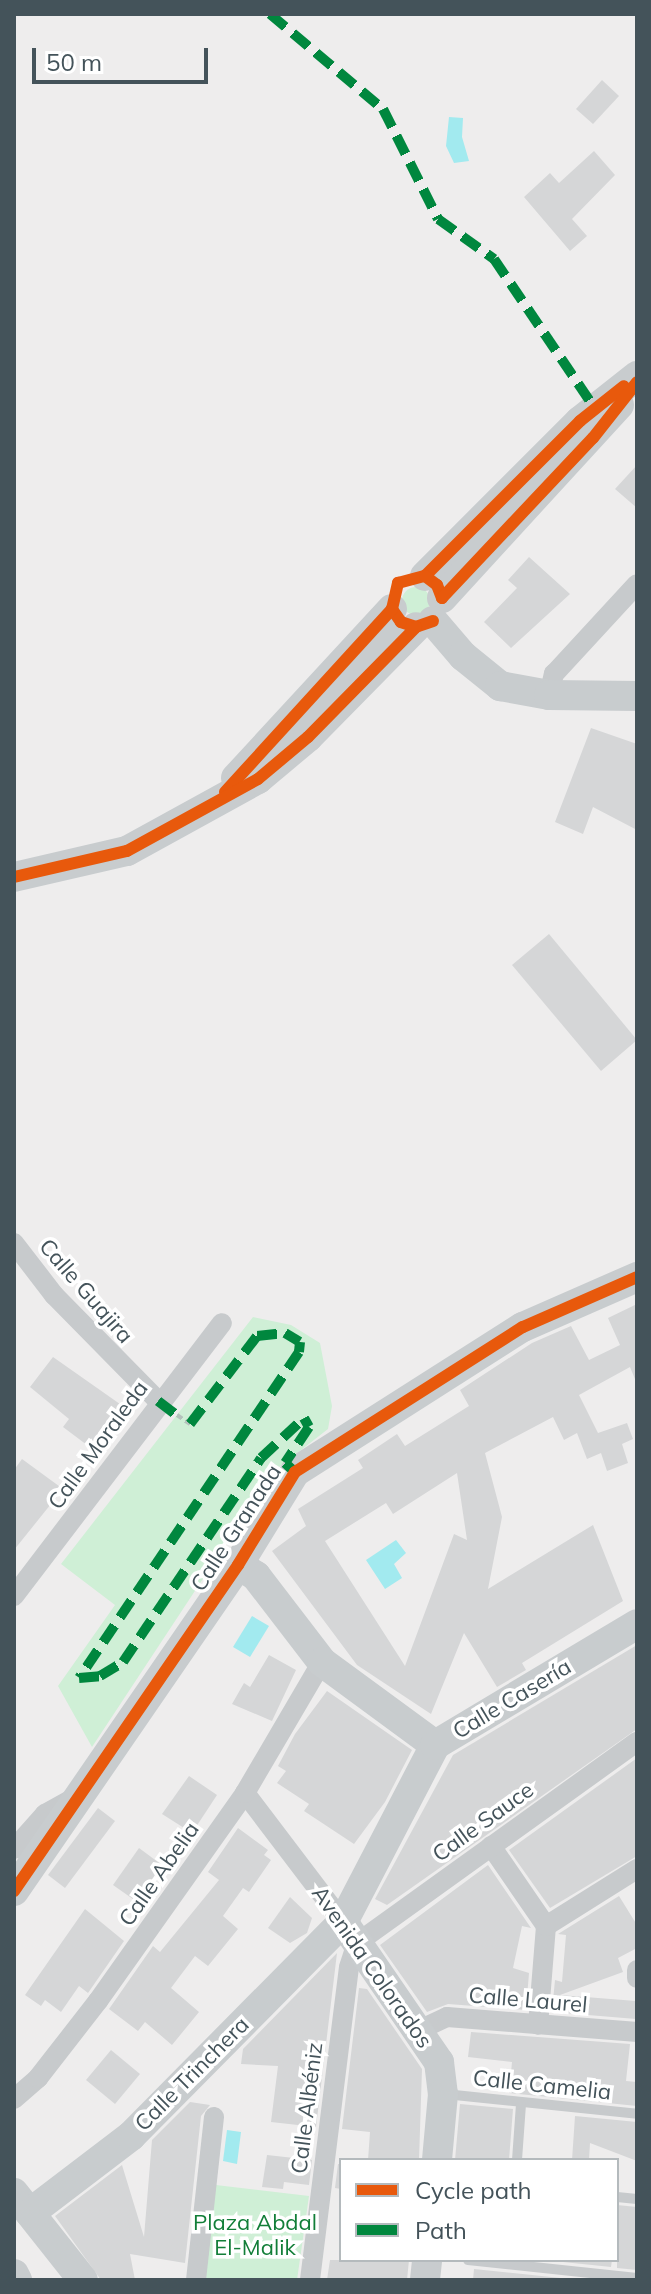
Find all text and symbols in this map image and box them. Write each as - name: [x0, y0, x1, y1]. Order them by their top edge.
- scale bar: [36, 32, 212, 82]
- text: 50 m: [46, 47, 102, 77]
- street label: Calle Guajira: [34, 1233, 138, 1349]
- street label: Calle Moraleda: [43, 1376, 153, 1514]
- street label: Calle Granada: [185, 1460, 287, 1596]
- street label: Calle Casería: [448, 1653, 576, 1745]
- street label: Calle Sauce: [427, 1777, 539, 1867]
- street label: Calle Abelia: [113, 1817, 205, 1931]
- street label: Avenida Colorados: [306, 1881, 438, 2053]
- street label: Calle Laurel: [468, 1982, 588, 2018]
- street label: Calle Trinchera: [129, 2011, 255, 2137]
- street label: Calle Albéniz: [286, 2041, 328, 2175]
- street label: Calle Camelia: [472, 2065, 612, 2105]
- legend: [339, 2158, 619, 2262]
- text: Cycle path: [415, 2175, 532, 2205]
- park label: Plaza Abdal El-Malik: [193, 2209, 317, 2260]
- text: Path: [415, 2215, 467, 2245]

